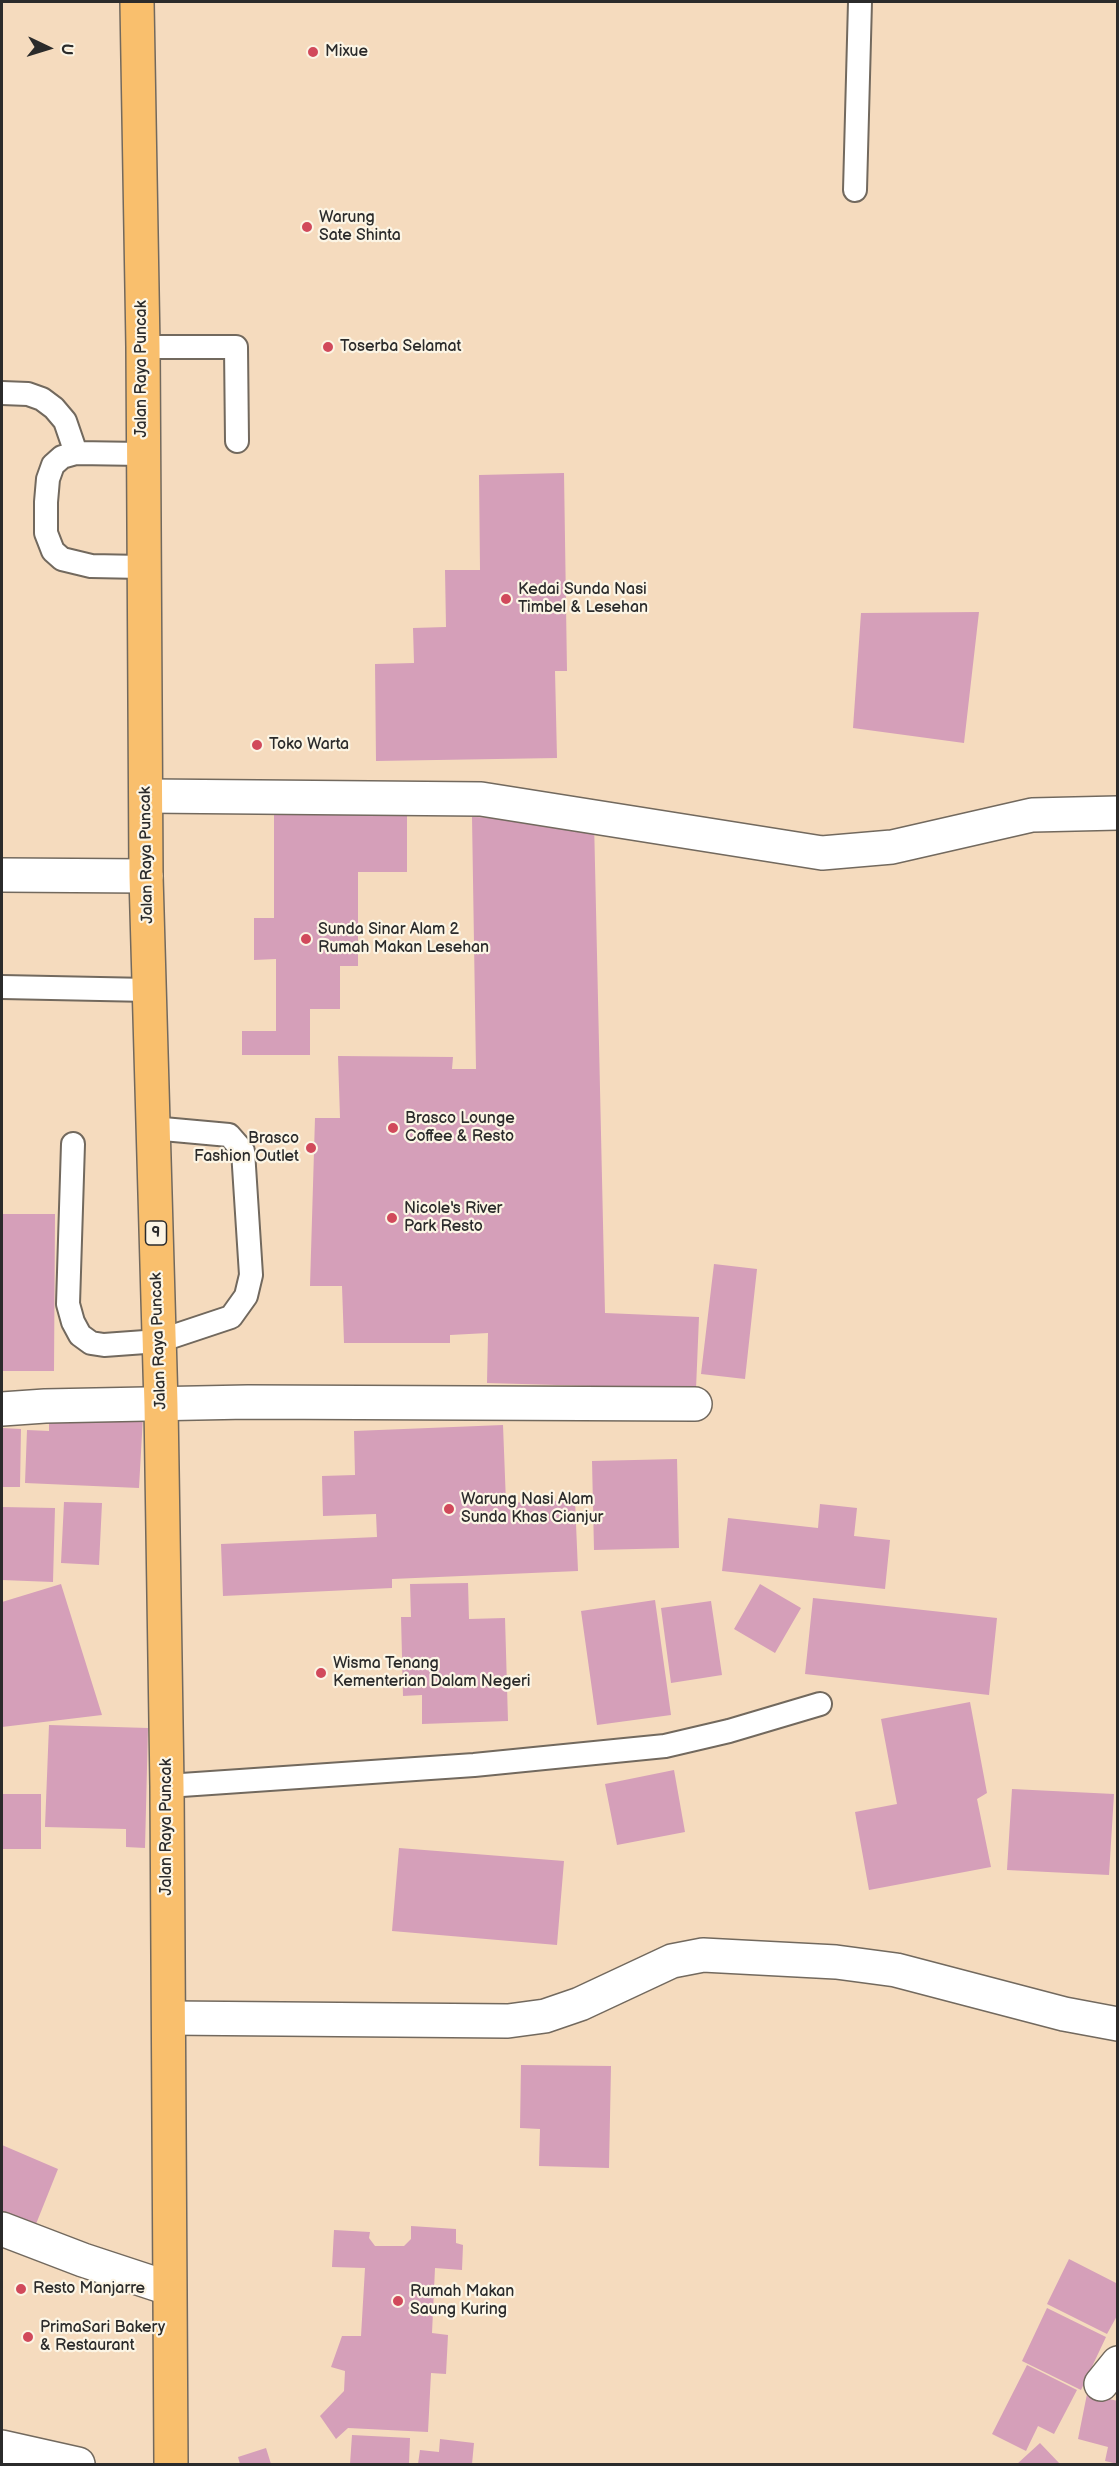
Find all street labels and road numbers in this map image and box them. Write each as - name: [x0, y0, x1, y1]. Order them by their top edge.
- street label: Jalan Raya Puncak: [132, 301, 152, 437]
- street label: Jalan Raya Puncak: [136, 786, 158, 924]
- road number: 9: [146, 1221, 166, 1245]
- street label: Jalan Raya Puncak: [147, 1272, 171, 1410]
- street label: Jalan Raya Puncak: [157, 1759, 177, 1895]

